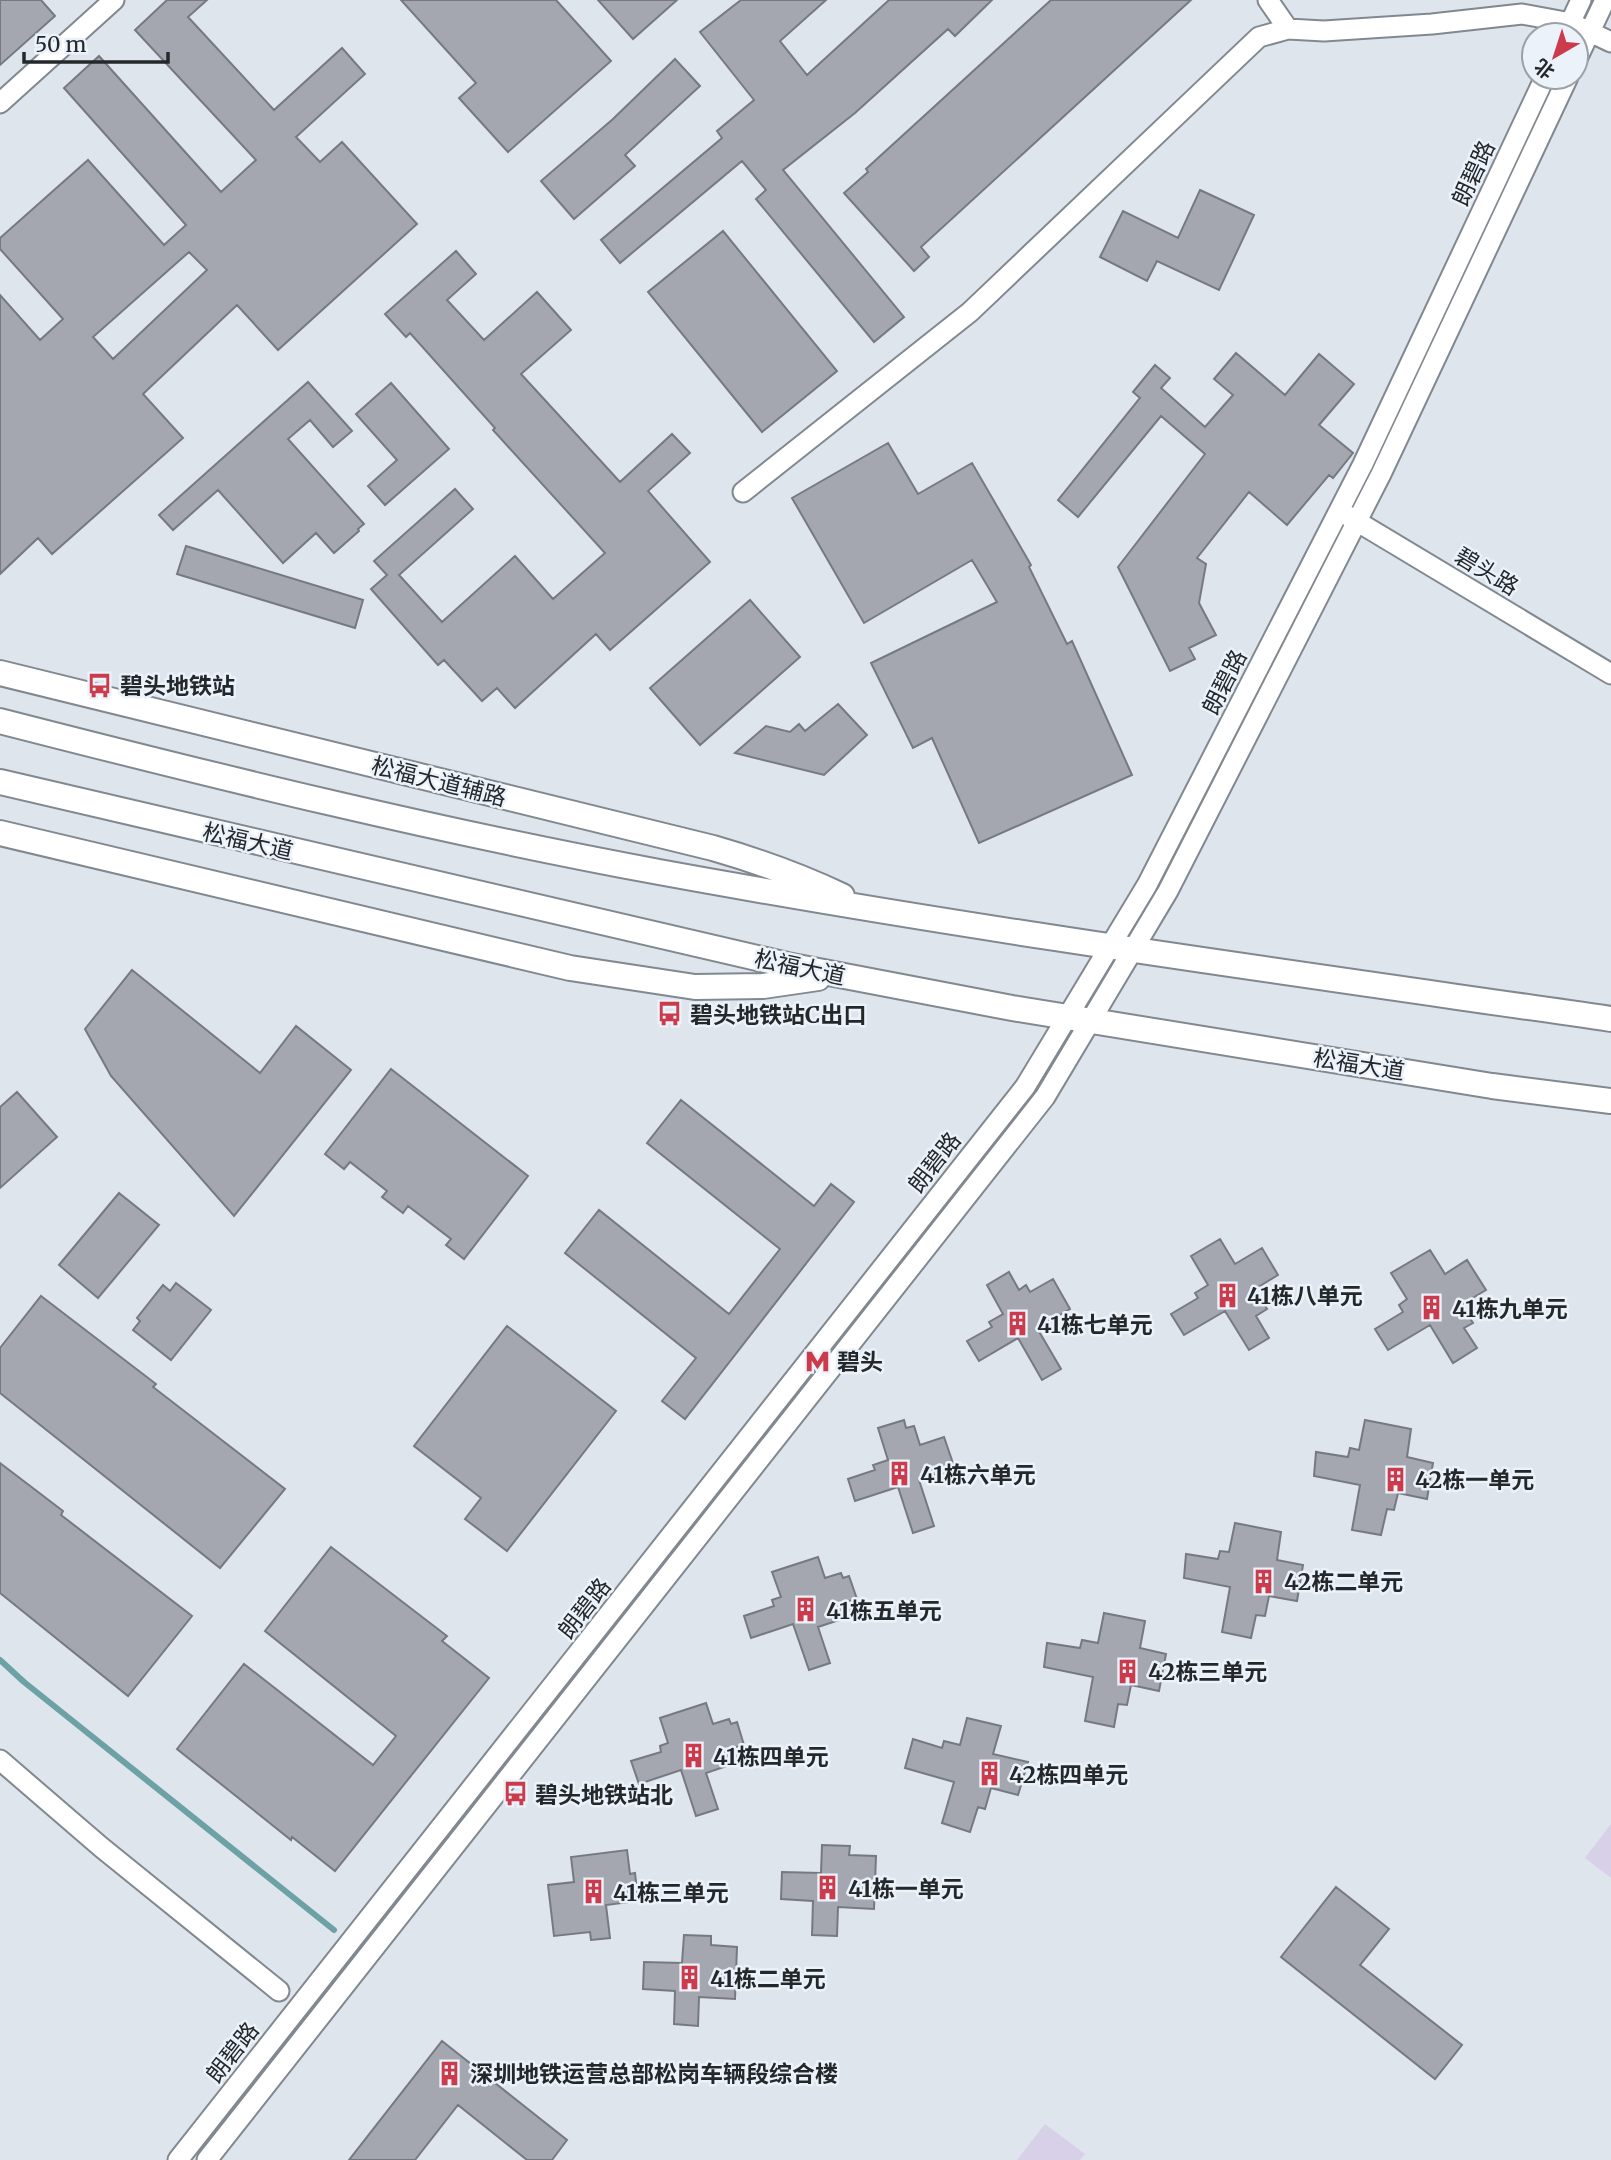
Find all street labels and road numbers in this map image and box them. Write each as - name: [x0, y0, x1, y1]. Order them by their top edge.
- street label: 朗碧路: [1445, 136, 1501, 210]
- street label: 碧头路: [1450, 541, 1524, 601]
- street label: 朗碧路: [1195, 645, 1253, 719]
- street label: 松福大道辅路: [369, 750, 509, 812]
- street label: 松福大道: [200, 817, 296, 865]
- street label: 松福大道: [752, 943, 848, 991]
- street label: 松福大道: [1311, 1042, 1407, 1086]
- street label: 朗碧路: [901, 1126, 967, 1198]
- street label: 朗碧路: [551, 1572, 617, 1644]
- street label: 朗碧路: [199, 2016, 265, 2088]

